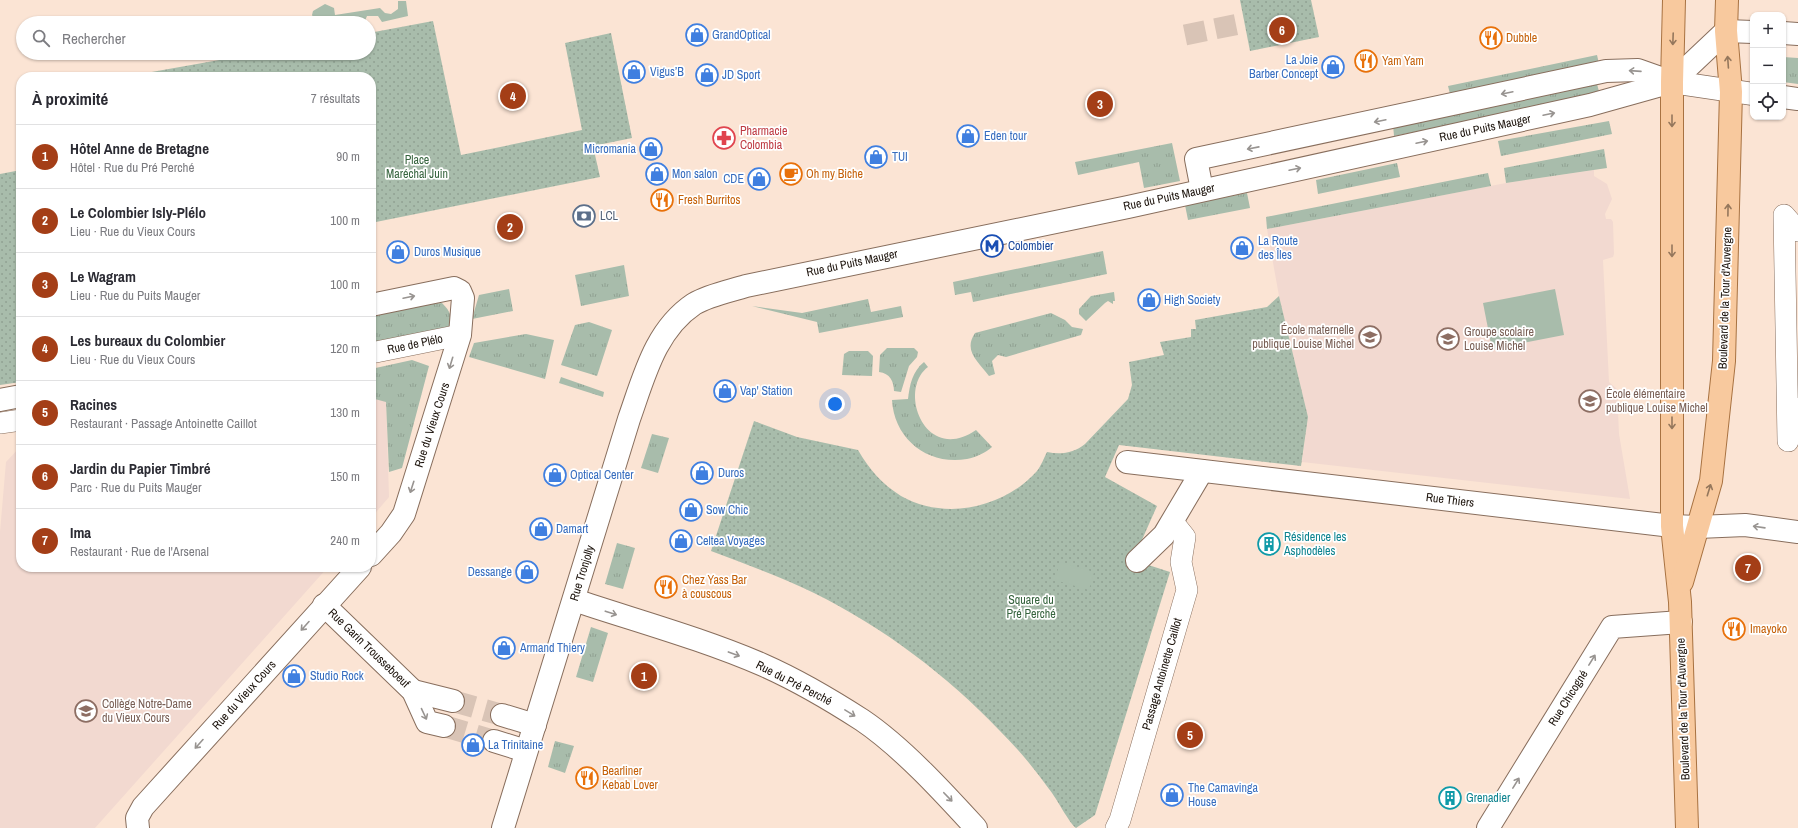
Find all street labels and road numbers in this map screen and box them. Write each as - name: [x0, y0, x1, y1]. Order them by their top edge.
- street label: Rue du Puits Mauger: [1438, 110, 1533, 145]
- street label: Rue du Puits Mauger: [1122, 179, 1217, 214]
- street label: Boulevard de la Tour d'Auvergne: [1715, 227, 1735, 369]
- street label: Rue du Puits Mauger: [805, 245, 900, 280]
- street label: Rue de Plélo: [386, 330, 444, 358]
- street label: Rue du Vieux Cours: [411, 380, 453, 470]
- street label: Rue Thiers: [1425, 489, 1475, 511]
- street label: Rue Tronjolly: [566, 543, 598, 603]
- street label: Rue Garin Trousseboeuf: [325, 605, 414, 691]
- street label: Passage Antoinette Caillot: [1138, 616, 1186, 732]
- street label: Boulevard de la Tour d'Auvergne: [1673, 638, 1693, 780]
- street label: Rue du Vieux Cours: [208, 657, 280, 733]
- street label: Rue du Pré Perché: [753, 657, 835, 709]
- street label: Rue Chicogné: [1545, 667, 1591, 729]

